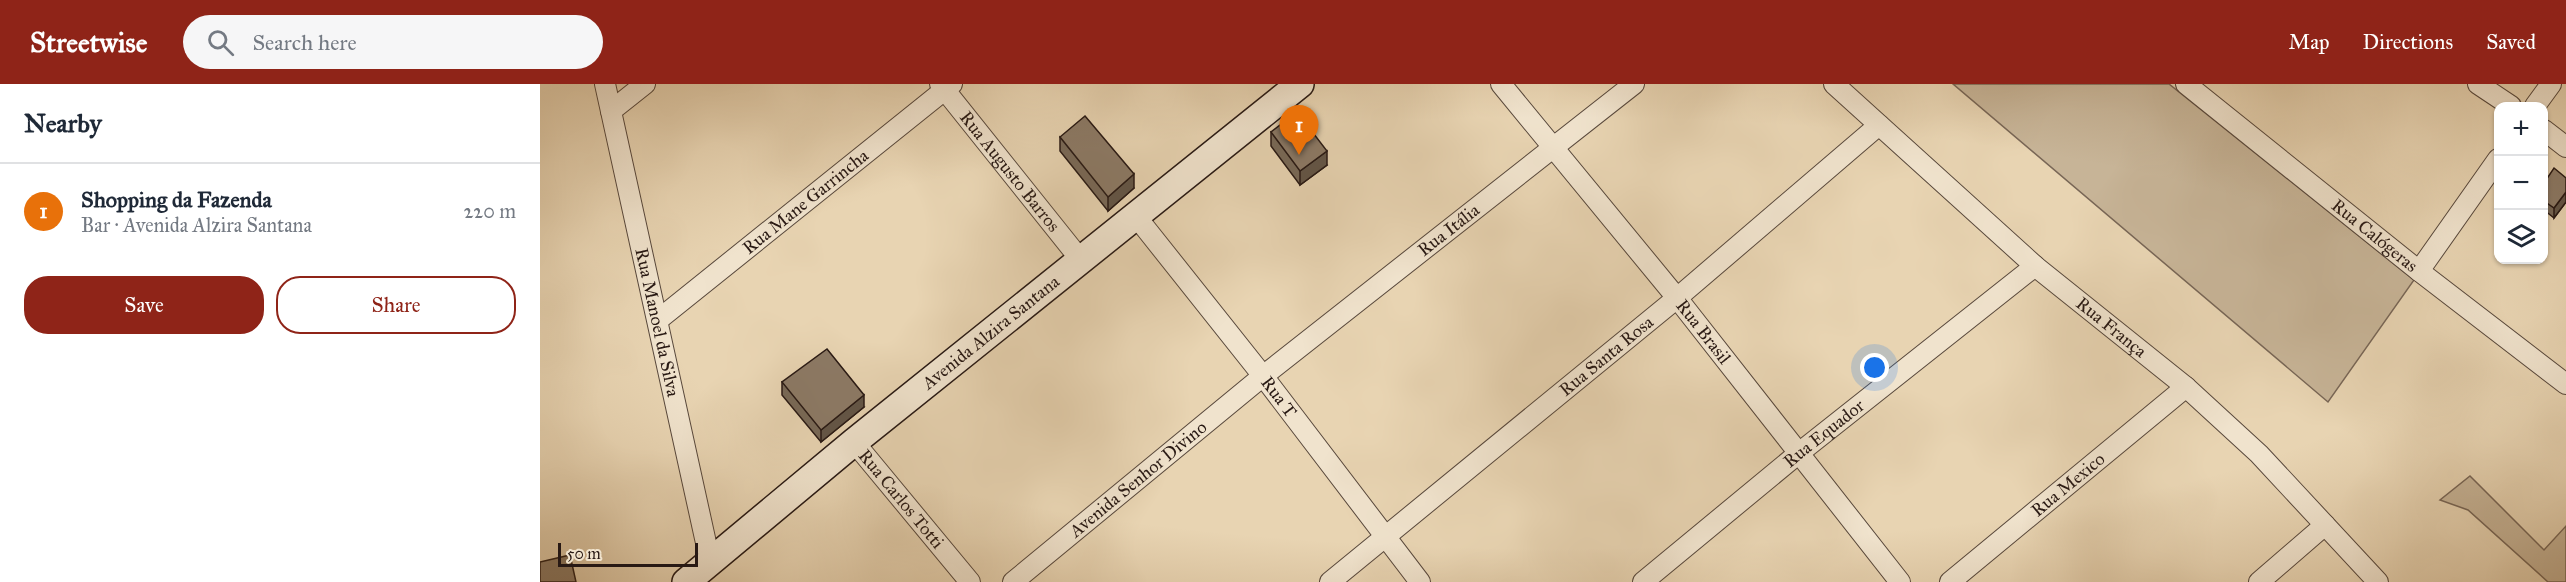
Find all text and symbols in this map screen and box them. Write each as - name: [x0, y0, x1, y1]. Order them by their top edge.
- search box: [183, 15, 603, 69]
- text: Streetwise: [30, 25, 147, 60]
- icon: search: [204, 26, 237, 59]
- text: Search here: [252, 29, 357, 56]
- text: Map: [2289, 29, 2330, 55]
- text: Directions: [2363, 29, 2453, 55]
- text: Saved: [2486, 29, 2536, 55]
- map controls: [2494, 102, 2548, 264]
- button: +: [2494, 102, 2548, 156]
- pin: 1: [1280, 106, 1318, 155]
- text: Nearby: [24, 107, 102, 139]
- street label: Rua Augusto Barros: [955, 107, 1065, 236]
- street label: Rua Mane Garrincha: [738, 144, 873, 259]
- button: −: [2494, 156, 2548, 210]
- text: Shopping da Fazenda: [81, 186, 272, 213]
- street label: Rua Calógeras: [2327, 194, 2422, 277]
- text: 1: [40, 199, 47, 223]
- text: 220 m: [464, 199, 516, 223]
- street label: Rua Itália: [1413, 199, 1484, 261]
- button: layers: [2494, 210, 2548, 264]
- text: Bar · Avenida Alzira Santana: [81, 213, 312, 237]
- street label: Rua Manoel da Silva: [630, 246, 685, 399]
- street label: Avenida Alzira Santana: [917, 270, 1064, 395]
- button: Save: [24, 276, 264, 334]
- button: Share: [276, 276, 516, 334]
- street label: Rua França: [2072, 292, 2151, 362]
- street label: Rua Brasil: [1671, 295, 1736, 369]
- street label: Rua Santa Rosa: [1555, 311, 1658, 401]
- your location: [1860, 353, 1889, 382]
- street label: Rua T: [1256, 372, 1302, 422]
- street label: Rua Equador: [1779, 394, 1869, 472]
- street label: Avenida Senhor Divino: [1064, 416, 1211, 543]
- street label: Rua Carlos Totti: [854, 445, 949, 553]
- street label: Rua Mexico: [2027, 448, 2109, 521]
- scale bar: [558, 540, 698, 568]
- text: 50 m: [567, 544, 601, 563]

